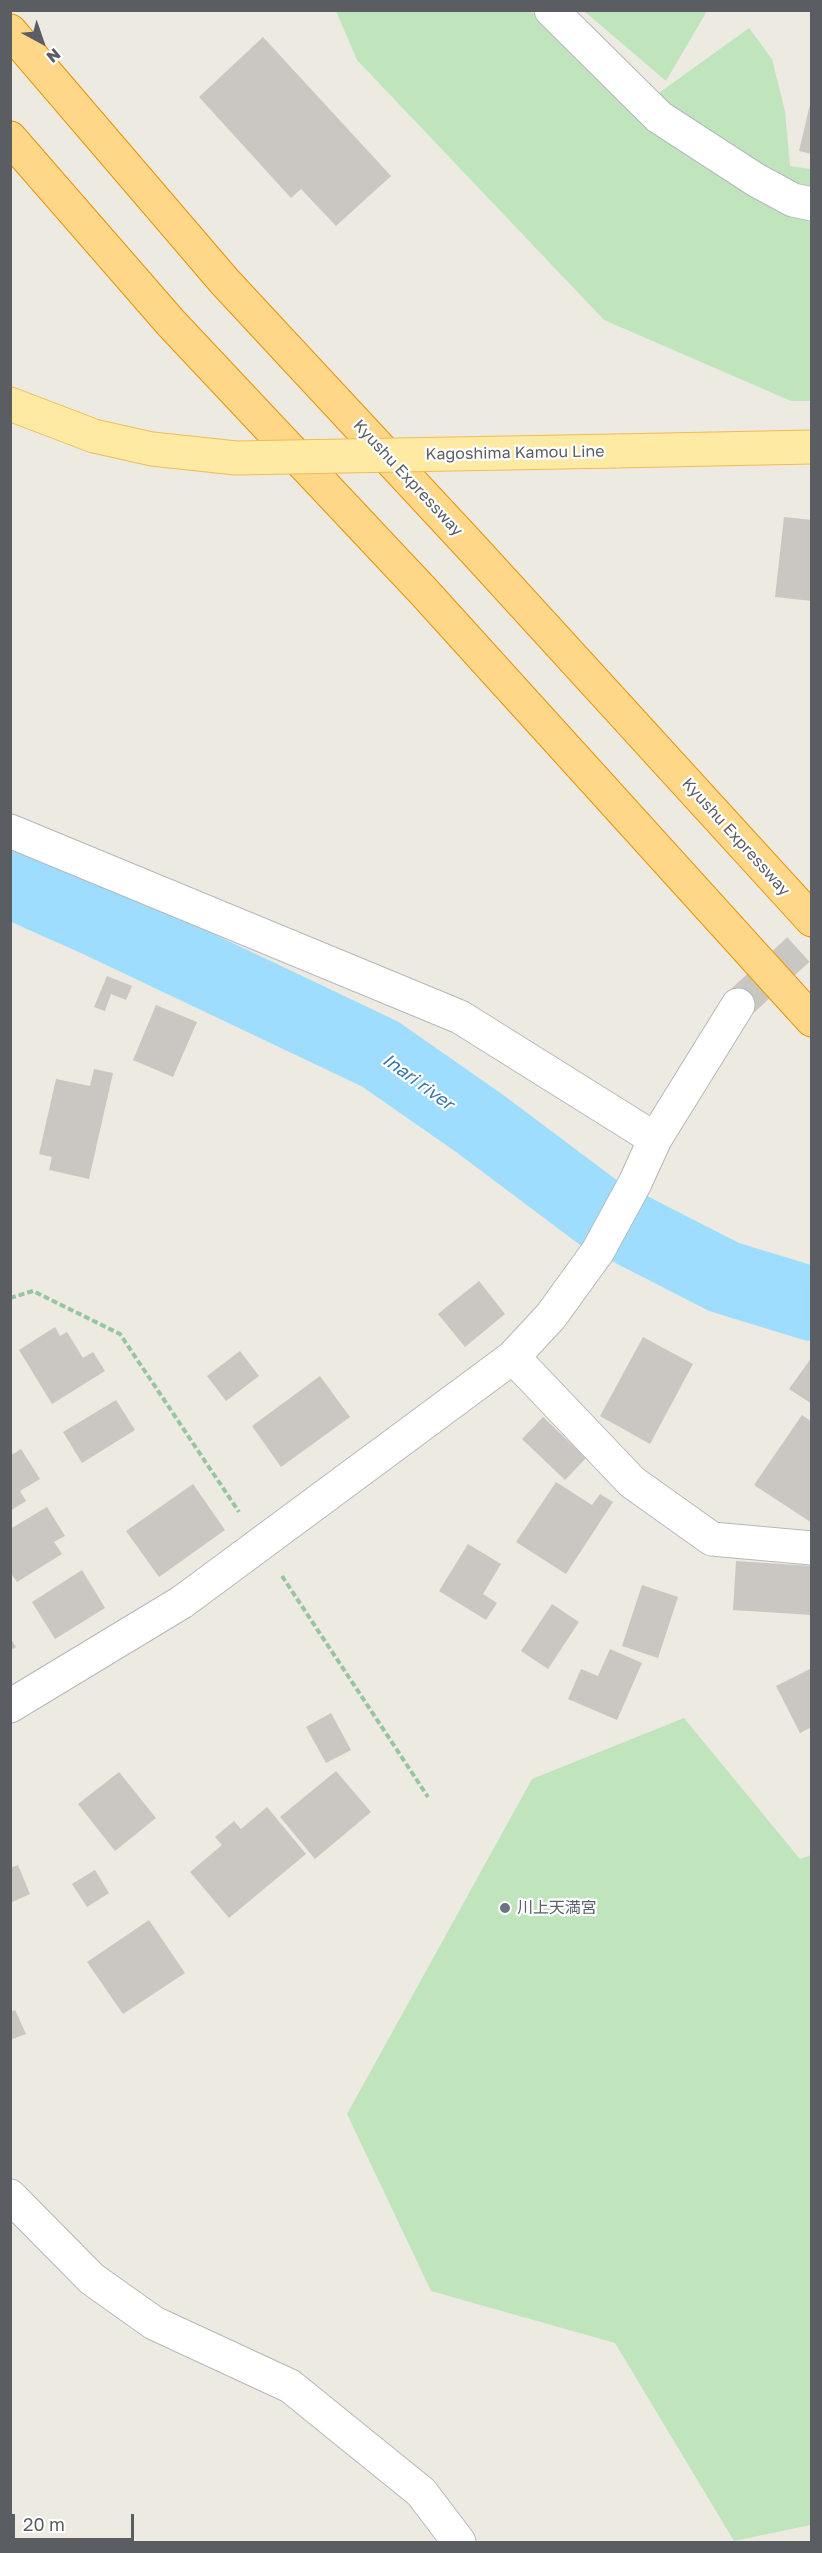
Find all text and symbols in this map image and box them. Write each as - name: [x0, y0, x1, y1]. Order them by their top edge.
- north arrow: [12, 12, 72, 72]
- text: N: [42, 44, 65, 67]
- street label: Kyushu Expressway: [349, 416, 467, 540]
- street label: Kagoshima Kamou Line: [425, 442, 605, 464]
- street label: Kyushu Expressway: [678, 774, 794, 900]
- water label: Inari river: [378, 1049, 458, 1115]
- place label: 川上天満宮: [517, 1898, 597, 1918]
- marker: 川上天満宮: [498, 1901, 512, 1915]
- scale bar: [15, 2502, 136, 2540]
- text: 20 m: [23, 2513, 65, 2535]

